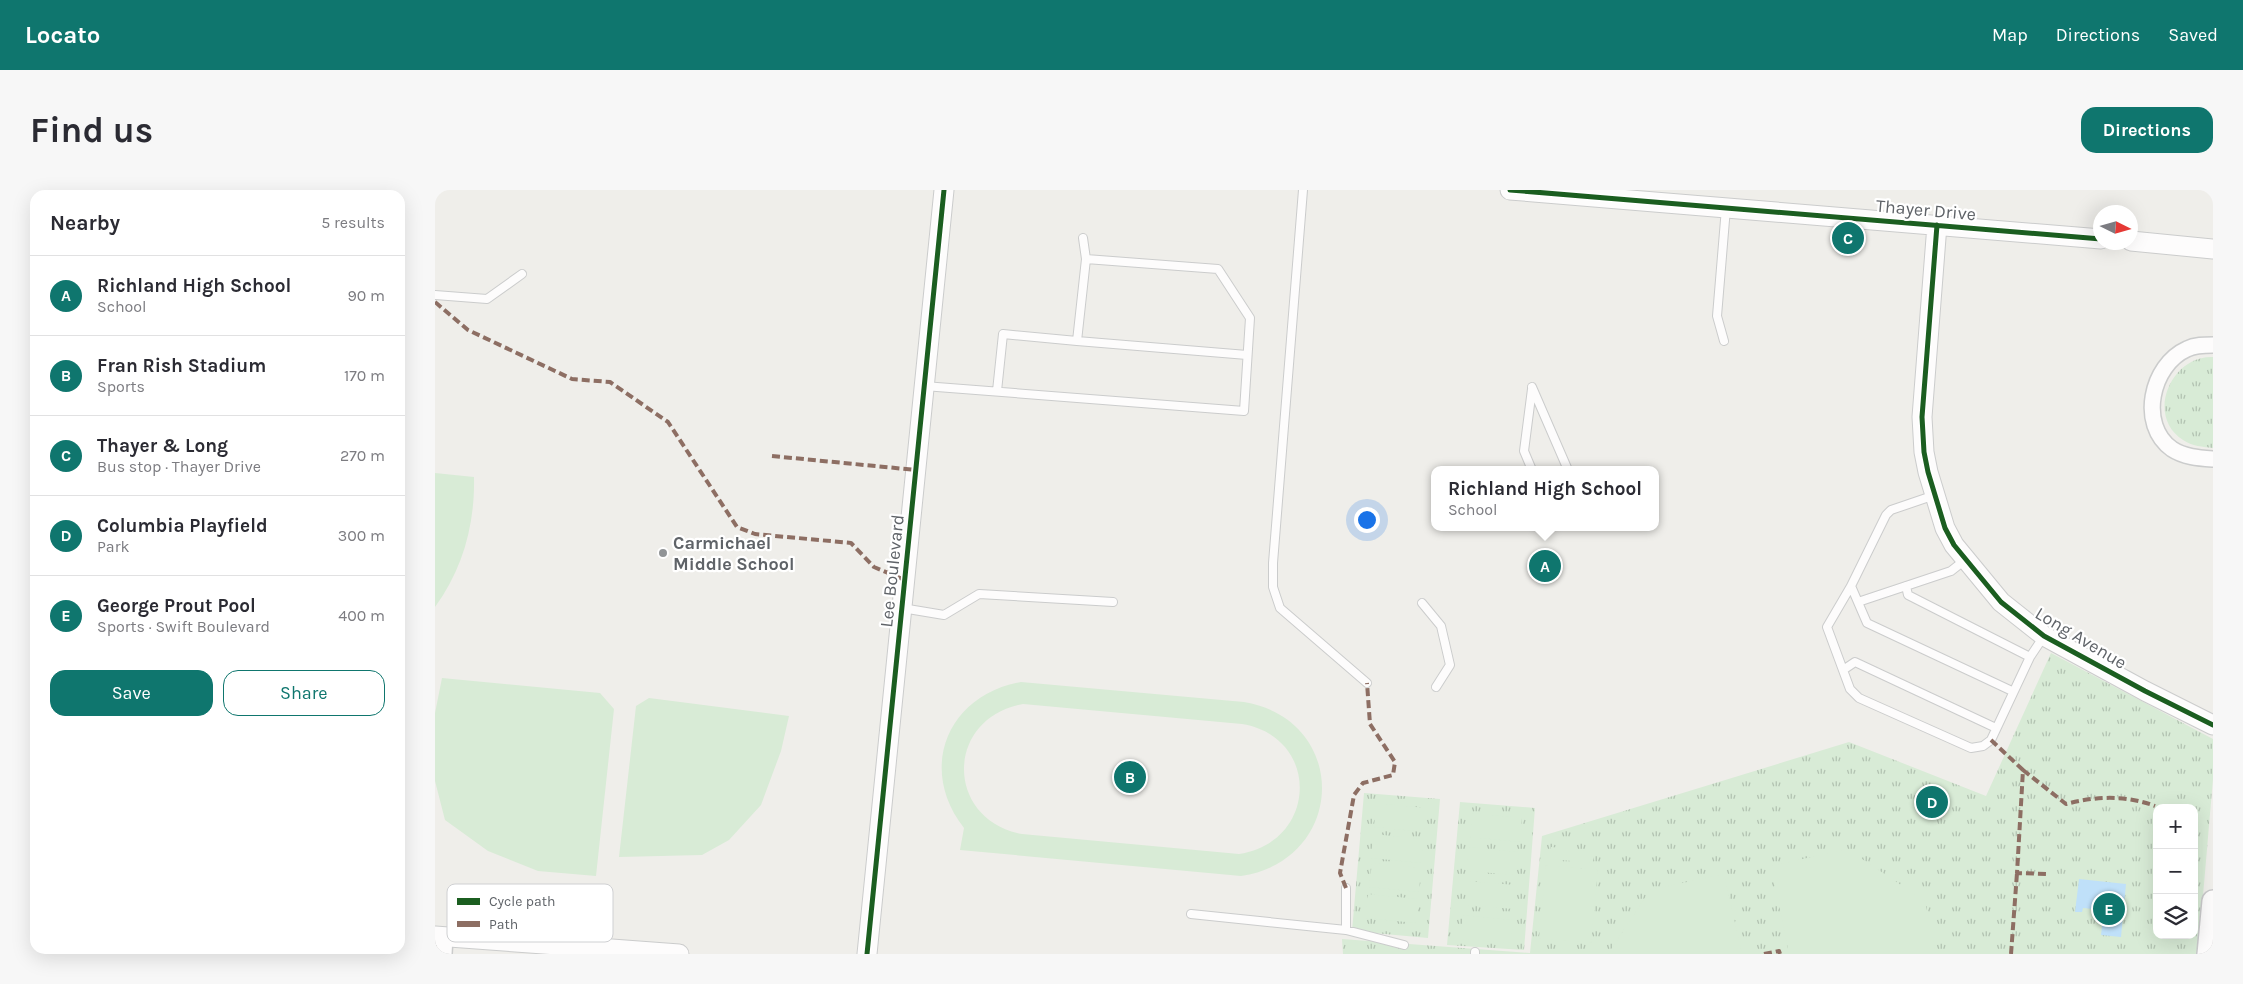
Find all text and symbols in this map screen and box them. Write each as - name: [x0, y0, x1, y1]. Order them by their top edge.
- text: Locato: [25, 21, 100, 49]
- text: Map: [1992, 24, 2028, 46]
- text: Directions: [2056, 24, 2140, 46]
- text: Saved: [2168, 24, 2218, 46]
- button: Directions: [2081, 107, 2213, 153]
- text: Find us: [30, 110, 153, 151]
- street label: Thayer Drive: [1875, 195, 1977, 225]
- north arrow: [2093, 205, 2138, 250]
- text: Nearby: [50, 211, 120, 235]
- text: 5 results: [321, 213, 385, 232]
- pin: C: [1832, 219, 1864, 257]
- text: Richland High School: [97, 275, 291, 297]
- text: A: [61, 286, 71, 305]
- text: 90 m: [347, 286, 385, 305]
- text: School: [97, 297, 147, 316]
- text: Fran Rish Stadium: [97, 355, 266, 377]
- text: B: [61, 366, 71, 385]
- text: 170 m: [344, 366, 385, 385]
- text: Sports: [97, 377, 145, 396]
- text: Thayer & Long: [97, 435, 228, 457]
- text: C: [61, 446, 71, 465]
- text: 270 m: [340, 446, 385, 465]
- text: Bus stop · Thayer Drive: [97, 457, 261, 476]
- popup: [1431, 466, 1659, 531]
- text: Richland High School: [1448, 478, 1642, 500]
- text: School: [1448, 500, 1497, 519]
- your location: [1354, 507, 1380, 533]
- street label: Lee Boulevard: [875, 513, 909, 629]
- text: Columbia Playfield: [97, 515, 268, 537]
- text: D: [61, 526, 71, 545]
- text: 300 m: [338, 526, 385, 545]
- place label: Carmichael Middle School: [673, 532, 794, 575]
- text: Park: [97, 537, 129, 556]
- marker: Carmichael Middle School: [657, 547, 669, 559]
- pin: A: [1529, 547, 1561, 585]
- text: George Prout Pool: [97, 595, 256, 617]
- street label: Long Avenue: [2031, 602, 2131, 674]
- text: E: [61, 606, 71, 625]
- text: 400 m: [338, 606, 385, 625]
- text: Sports · Swift Boulevard: [97, 617, 270, 636]
- button: Save: [50, 670, 213, 716]
- button: Share: [223, 670, 385, 716]
- pin: B: [1114, 758, 1146, 796]
- pin: D: [1916, 783, 1948, 821]
- map controls: [2153, 804, 2198, 939]
- button: +: [2153, 804, 2198, 849]
- button: −: [2153, 849, 2198, 894]
- legend: [447, 884, 613, 942]
- pin: E: [2093, 890, 2125, 928]
- text: Cycle path: [489, 893, 555, 910]
- button: layers: [2153, 894, 2198, 939]
- text: Path: [489, 916, 518, 933]

